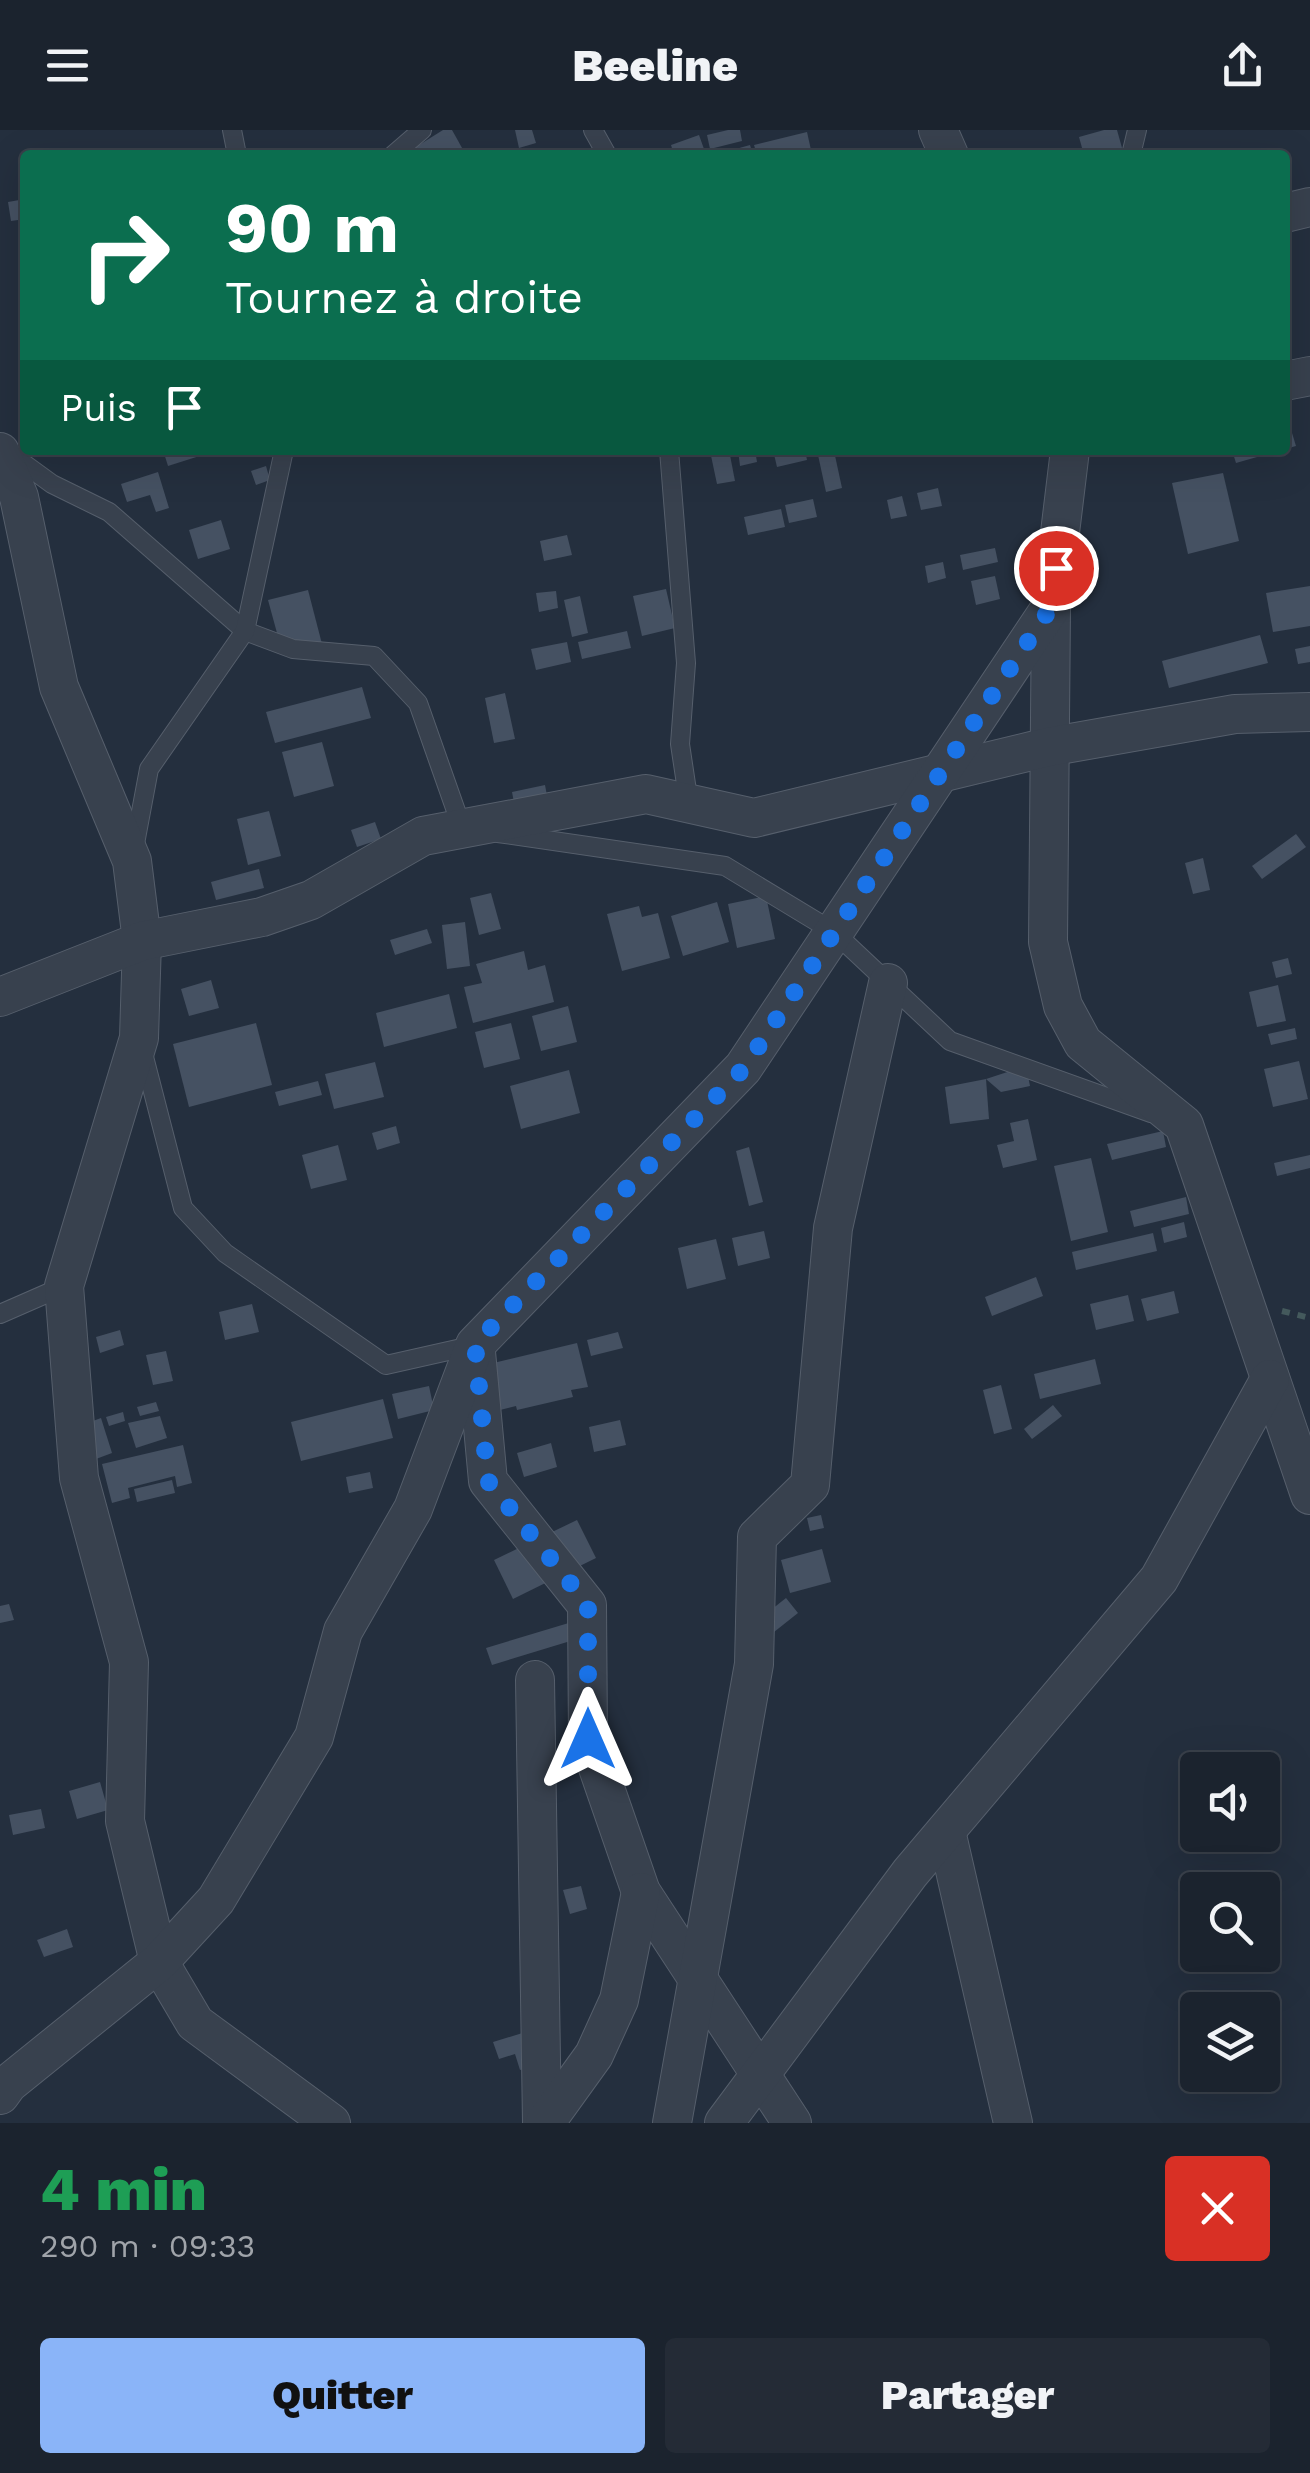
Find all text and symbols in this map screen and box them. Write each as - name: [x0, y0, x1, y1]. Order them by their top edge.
- icon: menu: [40, 38, 95, 93]
- icon: share: [1215, 38, 1270, 93]
- text: Beeline: [572, 39, 738, 92]
- text: 90 m: [225, 187, 399, 269]
- icon: right: [60, 190, 190, 320]
- text: Tournez à droite: [225, 271, 583, 324]
- icon: arrive: [157, 380, 212, 435]
- text: Puis: [60, 386, 137, 430]
- pin: [1014, 526, 1099, 611]
- icon: arrive: [1029, 541, 1084, 596]
- position arrow: [536, 1687, 640, 1791]
- map controls: [1180, 1752, 1280, 2092]
- button: sound: [1180, 1752, 1280, 1852]
- button: search: [1180, 1872, 1280, 1972]
- button: layers: [1180, 1992, 1280, 2092]
- text: 4 min: [40, 2154, 207, 2225]
- button: close: [1165, 2156, 1270, 2261]
- text: 290 m · 09:33: [40, 2227, 255, 2265]
- button: Quitter: [40, 2338, 645, 2453]
- button: Partager: [665, 2338, 1270, 2453]

